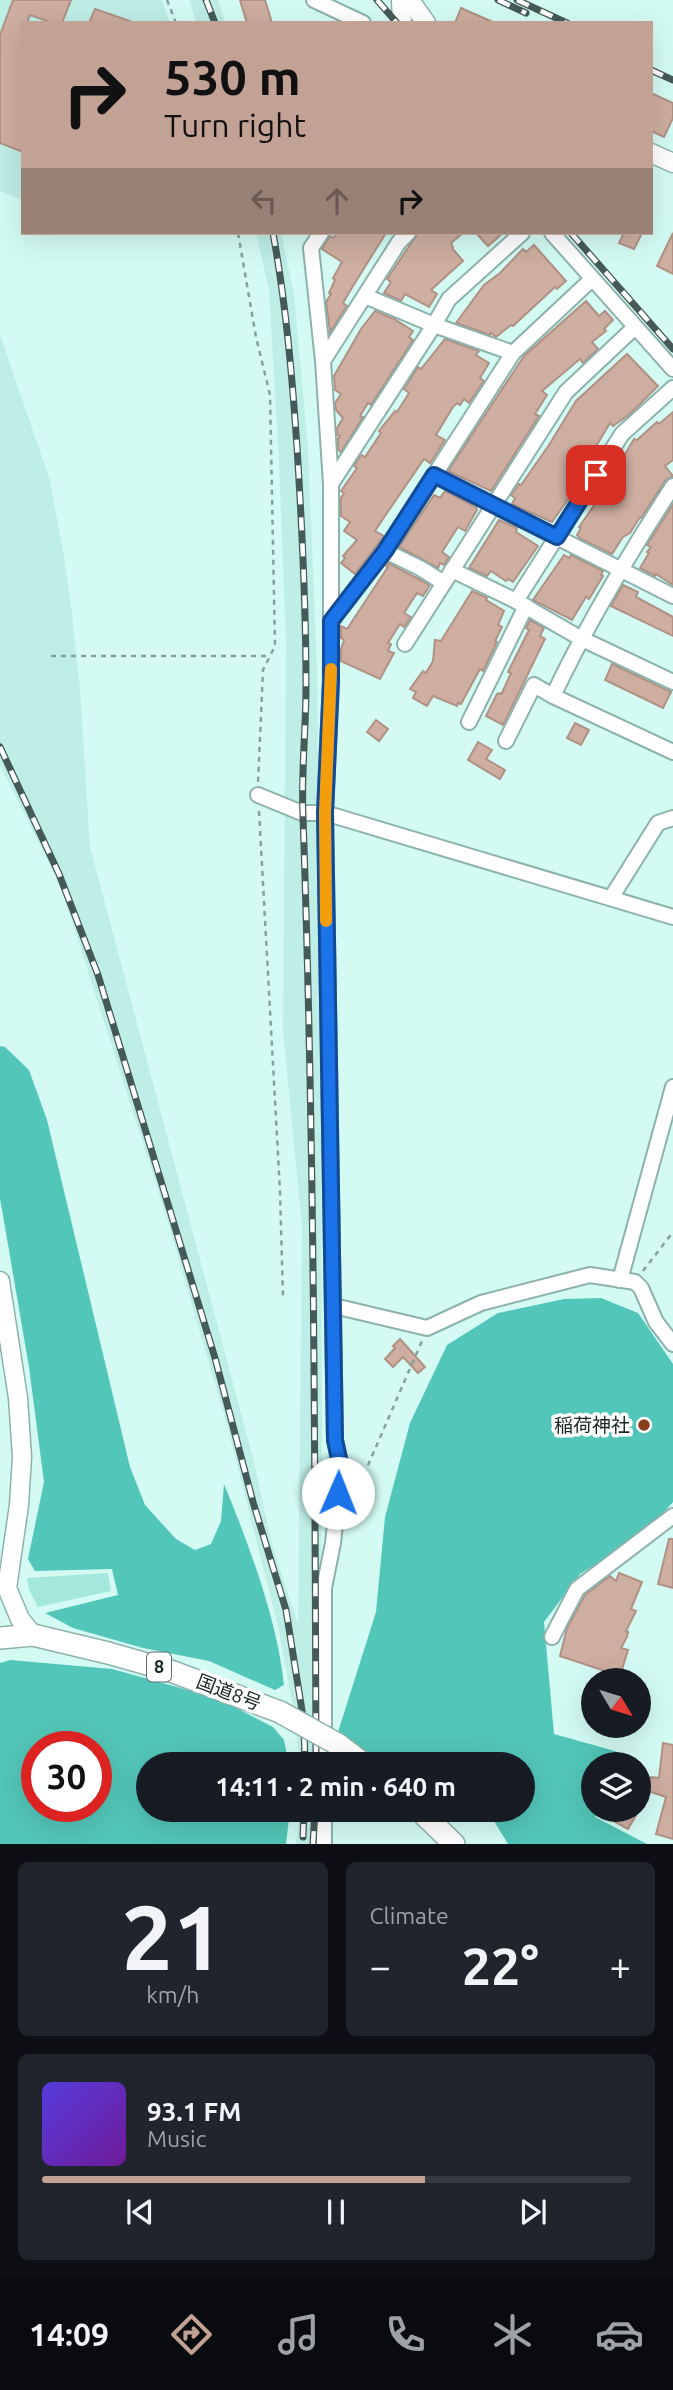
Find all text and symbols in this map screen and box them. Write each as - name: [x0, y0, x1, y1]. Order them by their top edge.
- icon: right: [49, 49, 140, 140]
- text: 530 m: [164, 49, 301, 104]
- text: Turn right: [164, 107, 306, 143]
- icon: left: [245, 182, 283, 220]
- icon: ahead: [318, 182, 356, 220]
- icon: right: [391, 182, 429, 220]
- pin: [566, 445, 626, 505]
- icon: arrive: [577, 456, 615, 494]
- place label: 稲荷神社: [554, 1414, 630, 1436]
- marker: 稲荷神社: [636, 1417, 652, 1433]
- position arrow: [301, 1456, 375, 1530]
- road number: 8: [147, 1652, 171, 1682]
- north arrow: [581, 1668, 651, 1738]
- map controls: [581, 1668, 651, 1822]
- street label: 国道8号: [193, 1670, 265, 1714]
- speed limit sign: 30: [21, 1731, 112, 1822]
- button: layers: [581, 1752, 651, 1822]
- text: 14:11 · 2 min · 640 m: [215, 1772, 456, 1801]
- text: 21: [121, 1885, 224, 1987]
- text: Climate: [370, 1903, 449, 1928]
- text: 22°: [462, 1937, 539, 1995]
- text: −: [370, 1945, 391, 1987]
- text: +: [610, 1945, 631, 1987]
- text: km/h: [146, 1982, 199, 2007]
- text: 93.1 FM: [147, 2097, 241, 2126]
- text: Music: [147, 2126, 206, 2151]
- icon: previous: [121, 2193, 159, 2231]
- icon: pause: [317, 2193, 355, 2231]
- icon: next: [514, 2193, 552, 2231]
- icon: directions: [167, 2310, 216, 2359]
- icon: music: [274, 2310, 323, 2359]
- icon: phone: [381, 2310, 430, 2359]
- icon: climate: [488, 2310, 537, 2359]
- icon: car: [595, 2310, 644, 2359]
- text: 14:09: [29, 2316, 109, 2352]

